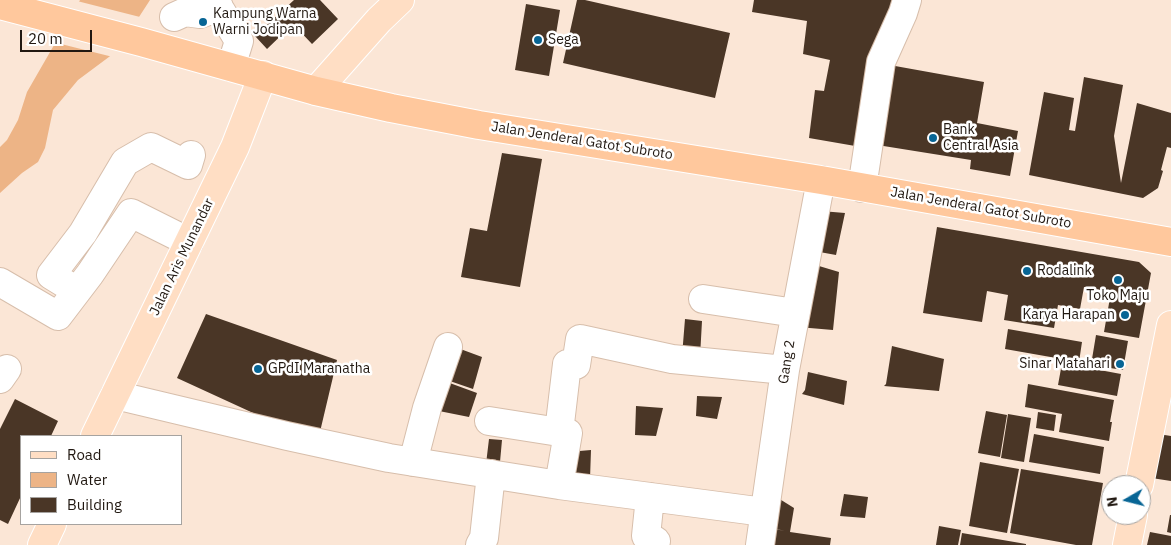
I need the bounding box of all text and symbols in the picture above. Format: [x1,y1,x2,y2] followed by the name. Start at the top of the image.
[213,6,316,38] place label: Kampung Warna Warni Jodipan
[197,16,209,28] marker: Kampung Warna Warni Jodipan
[22,20,95,52] scale bar
[28,29,63,48] text: 20 m
[548,32,579,48] place label: Sega
[532,34,544,46] marker: Sega
[490,118,674,164] street label: Jalan Jenderal Gatot Subroto
[943,122,1019,154] place label: Bank Central Asia
[927,132,939,144] marker: Bank Central Asia
[889,184,1073,232] street label: Jalan Jenderal Gatot Subroto
[146,196,218,318] street label: Jalan Aris Munandar
[1037,263,1092,279] place label: Rodalink
[1021,265,1033,277] marker: Rodalink
[1112,274,1124,286] marker: Toko Maju
[1086,288,1150,304] place label: Toko Maju
[1023,307,1115,323] place label: Karya Harapan
[1119,309,1131,321] marker: Karya Harapan
[775,339,799,385] street label: Gang 2
[1019,356,1110,372] place label: Sinar Matahari
[1114,358,1126,370] marker: Sinar Matahari
[268,361,370,377] place label: GPdI Maranatha
[252,363,264,375] marker: GPdI Maranatha
[20,435,182,525] legend
[67,445,102,464] text: Road
[67,470,107,489] text: Water
[1101,475,1151,525] north arrow
[67,495,122,514] text: Building
[1103,496,1122,508] text: N

